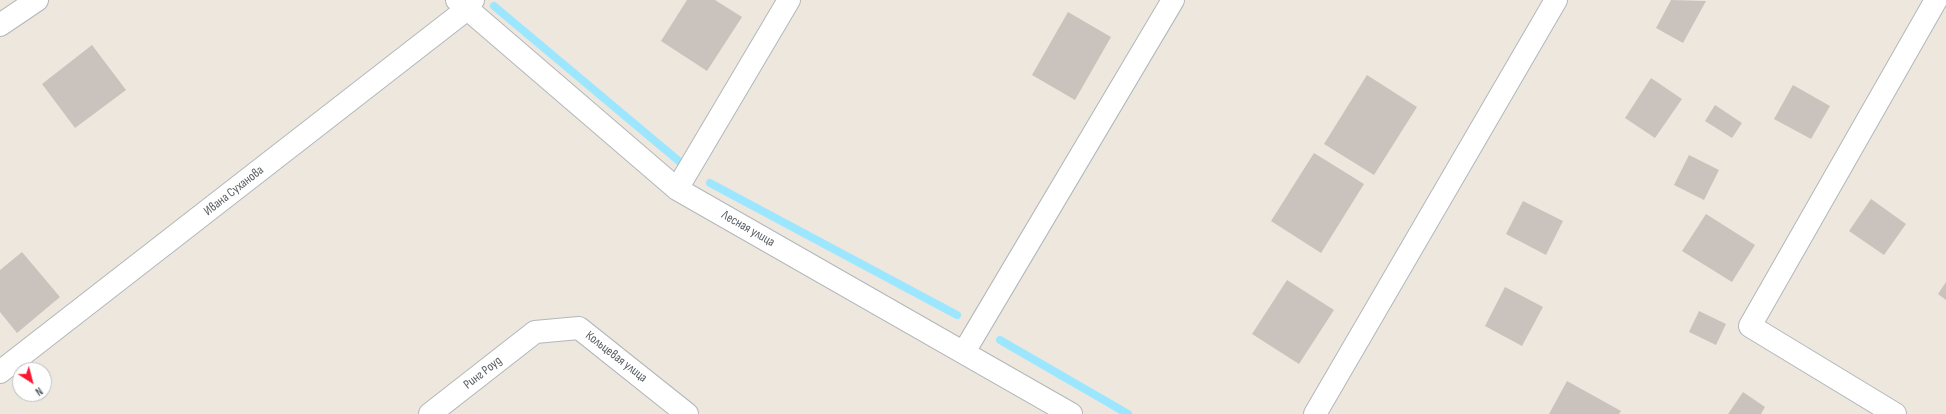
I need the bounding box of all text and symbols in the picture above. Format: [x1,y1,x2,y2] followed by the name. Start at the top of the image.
[201,163,267,219] street label: Ивана Суханова
[719,208,777,250] street label: Лесная улица
[582,328,650,386] street label: Кольцевая улица
[461,353,505,393] street label: Ринг Роуд
[12,362,52,402] north arrow
[33,384,45,398] text: N

